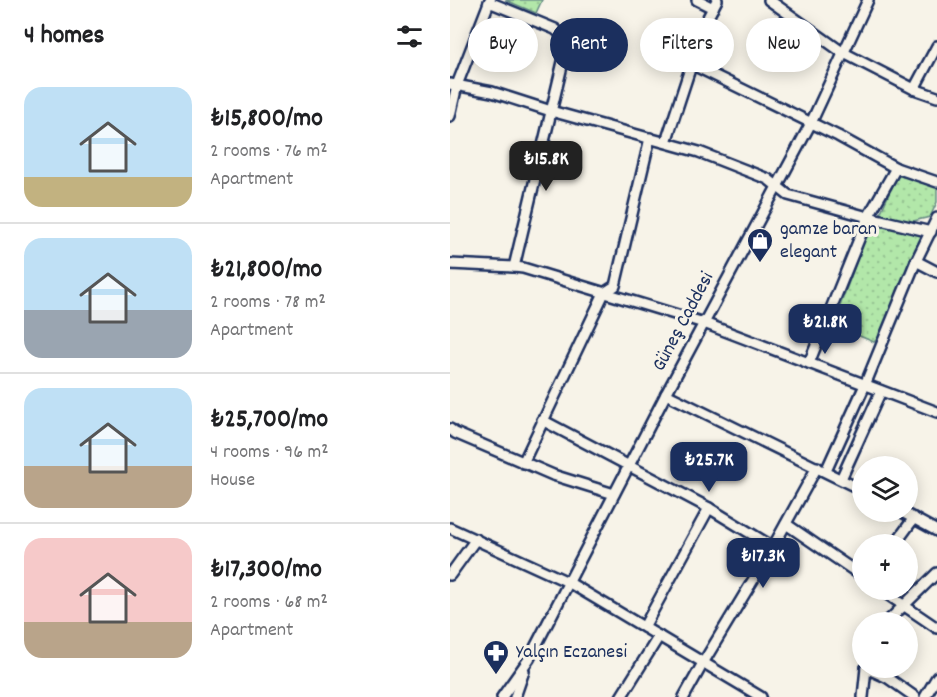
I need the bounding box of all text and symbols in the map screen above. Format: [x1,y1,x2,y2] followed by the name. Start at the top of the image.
[24,18,104,55] text: 4 homes
[468,18,538,72] chip: Buy
[550,18,628,72] chip: Rent
[640,18,734,72] chip: Filters
[746,18,821,72] chip: New
[393,20,426,53] icon: filters
[210,101,323,138] text: ₺15,800/mo
[72,111,144,183] icon: home
[210,138,328,166] text: 2 rooms · 76 m²
[497,141,595,192] pin: ₺15.8K
[523,146,569,174] text: ₺15.8K
[210,166,293,194] text: Apartment
[780,216,877,267] place label: gamze baran elegant
[745,226,775,264] shop icon: gamze baran elegant
[210,252,322,289] text: ₺21,800/mo
[72,262,144,334] icon: home
[646,267,722,377] street label: Güneş Caddesi
[210,289,326,317] text: 2 rooms · 78 m²
[776,304,874,355] pin: ₺21.8K
[803,309,847,337] text: ₺21.8K
[210,317,293,345] text: Apartment
[210,402,328,439] text: ₺25,700/mo
[72,412,144,484] icon: home
[210,439,329,467] text: 4 rooms · 96 m²
[660,442,758,493] pin: ₺25.7K
[684,447,734,475] text: ₺25.7K
[852,456,918,678] map controls
[852,456,918,522] button: layers
[210,467,255,495] text: House
[852,534,918,600] button: +
[714,538,812,589] pin: ₺17.3K
[741,543,785,571] text: ₺17.3K
[210,552,322,589] text: ₺17,300/mo
[72,562,144,634] icon: home
[210,589,328,617] text: 2 rooms · 68 m²
[852,612,918,678] button: −
[210,617,293,645] text: Apartment
[481,638,511,676] pharmacy icon: Yalçın Eczanesi
[516,639,628,667] place label: Yalçın Eczanesi

